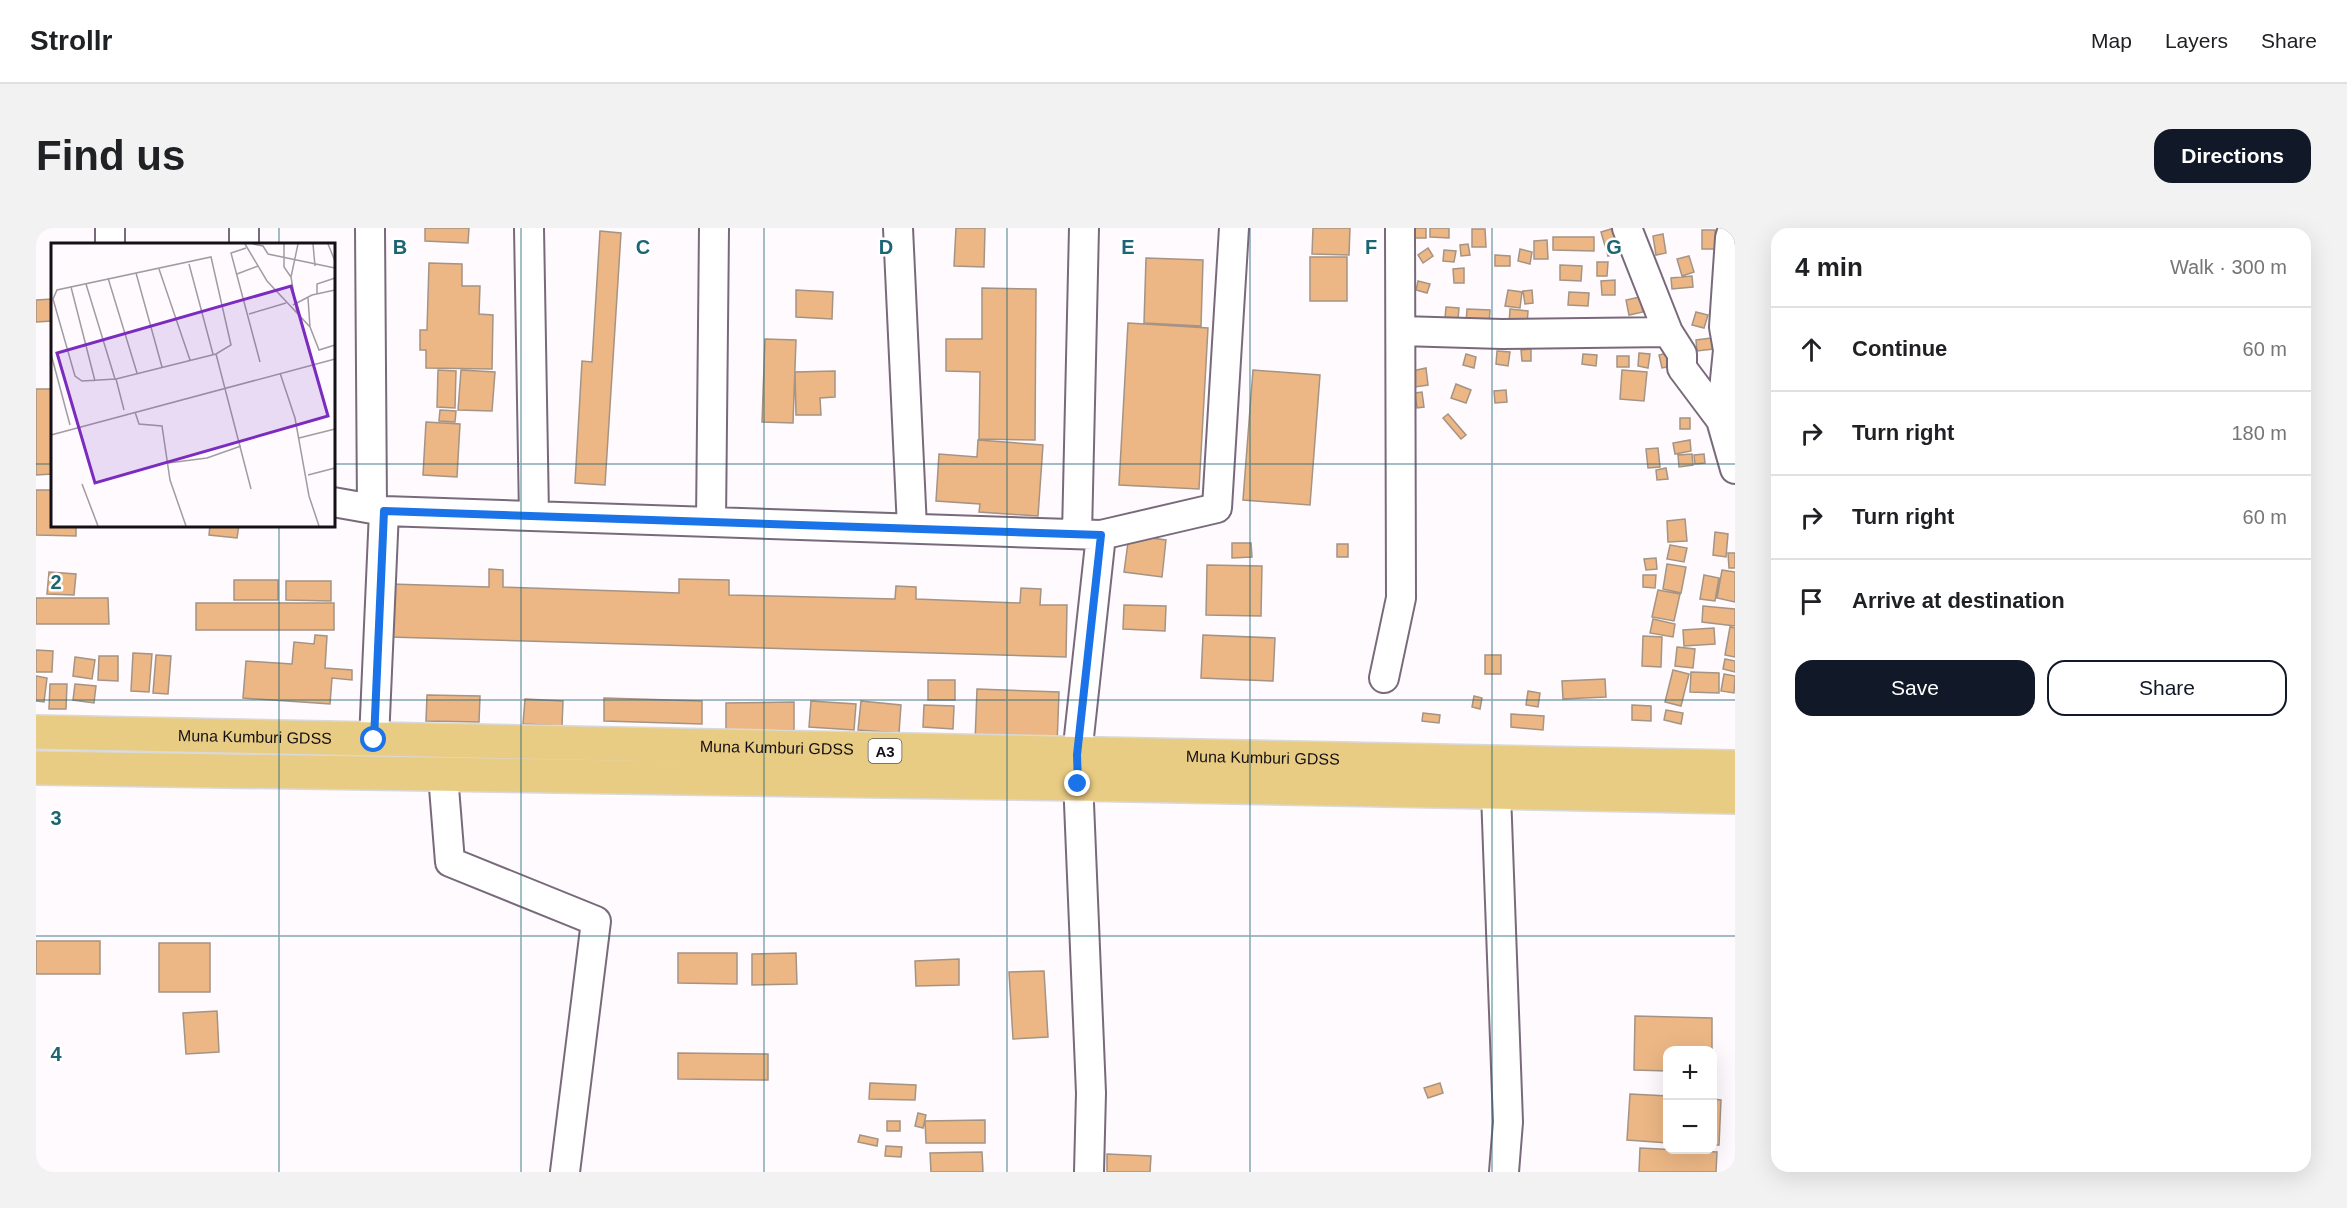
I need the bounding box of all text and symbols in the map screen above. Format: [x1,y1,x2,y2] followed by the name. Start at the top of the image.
[30,25,112,56] text: Strollr
[2091,29,2132,52] text: Map
[2165,29,2228,52] text: Layers
[2261,29,2317,52] text: Share
[2154,129,2311,183] button: Directions
[36,132,185,179] text: Find us
[393,236,407,258] text: B
[636,236,650,258] text: C
[879,236,893,258] text: D
[1121,236,1135,258] text: E
[1365,236,1377,258] text: F
[1606,236,1622,258] text: G
[51,243,334,526] inset map
[1795,252,1863,282] text: 4 min
[2170,256,2287,278] text: Walk · 300 m
[1795,333,1828,366] icon: ahead
[1852,336,1947,361] text: Continue
[2243,338,2287,360] text: 60 m
[1795,417,1828,450] icon: right
[1852,420,1954,445] text: Turn right
[2231,422,2287,444] text: 180 m
[1795,501,1828,534] icon: right
[1852,504,1954,529] text: Turn right
[2243,506,2287,528] text: 60 m
[50,571,62,593] text: 2
[1795,585,1828,618] icon: arrive
[1852,588,2065,613] text: Arrive at destination
[1795,660,2035,716] button: Save
[2047,660,2287,716] button: Share
[178,726,332,747] street label: Muna Kumburi GDSS
[360,726,386,752] route start
[700,737,854,757] street label: Muna Kumburi GDSS
[868,739,902,763] road number: A3
[1186,747,1340,767] street label: Muna Kumburi GDSS
[1064,770,1090,796] route end
[50,807,62,829] text: 3
[50,1043,62,1065] text: 4
[1663,1046,1717,1154] map controls
[1663,1046,1717,1100] button: +
[1663,1100,1717,1154] button: −

